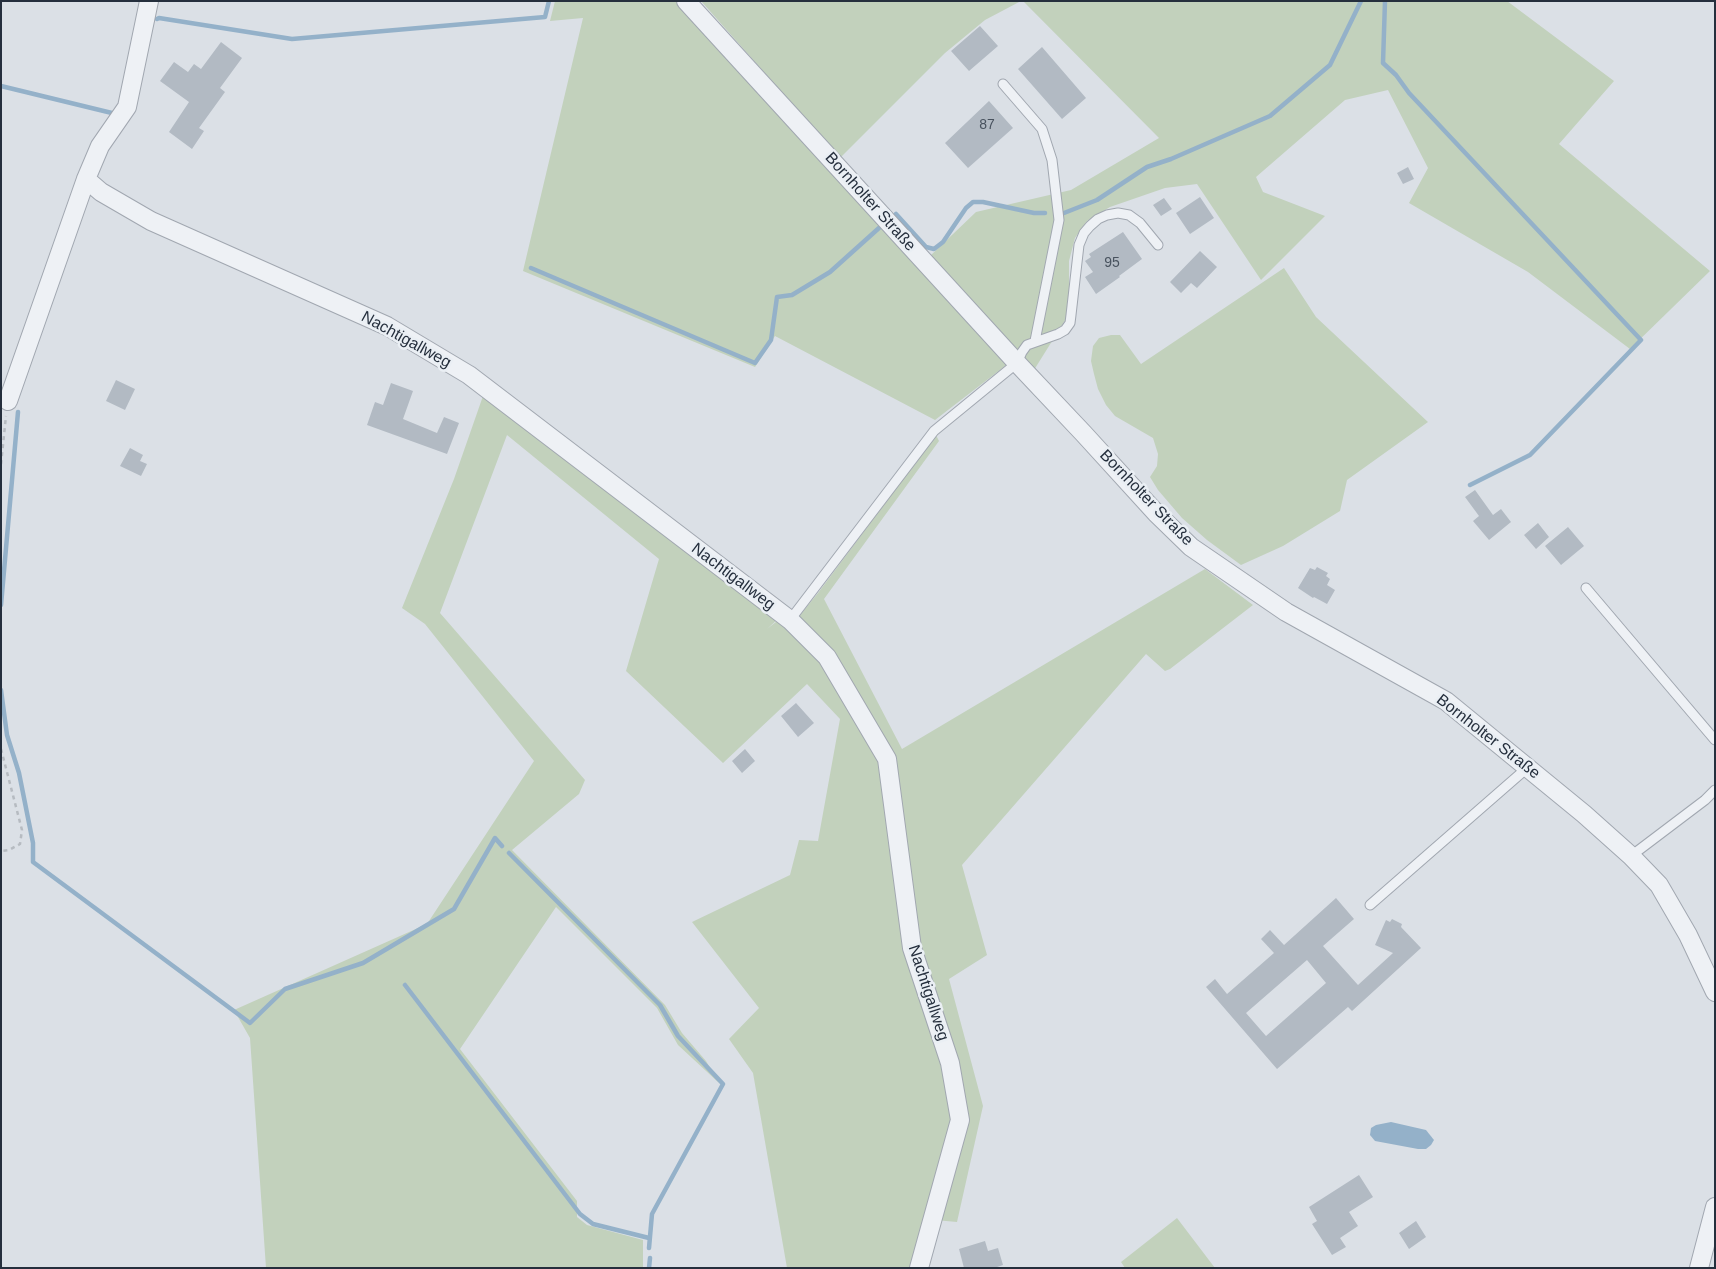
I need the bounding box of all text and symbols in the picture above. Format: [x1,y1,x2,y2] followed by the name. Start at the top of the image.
[979,117,995,133] house number: 87
[821,149,919,255] street label: Bornholter Straße
[1104,255,1120,271] house number: 95
[358,307,454,373] street label: Nachtigallweg
[1095,446,1197,550] street label: Bornholter Straße
[687,539,779,615] street label: Nachtigallweg
[1432,691,1544,783] street label: Bornholter Straße
[903,943,953,1043] street label: Nachtigallweg

